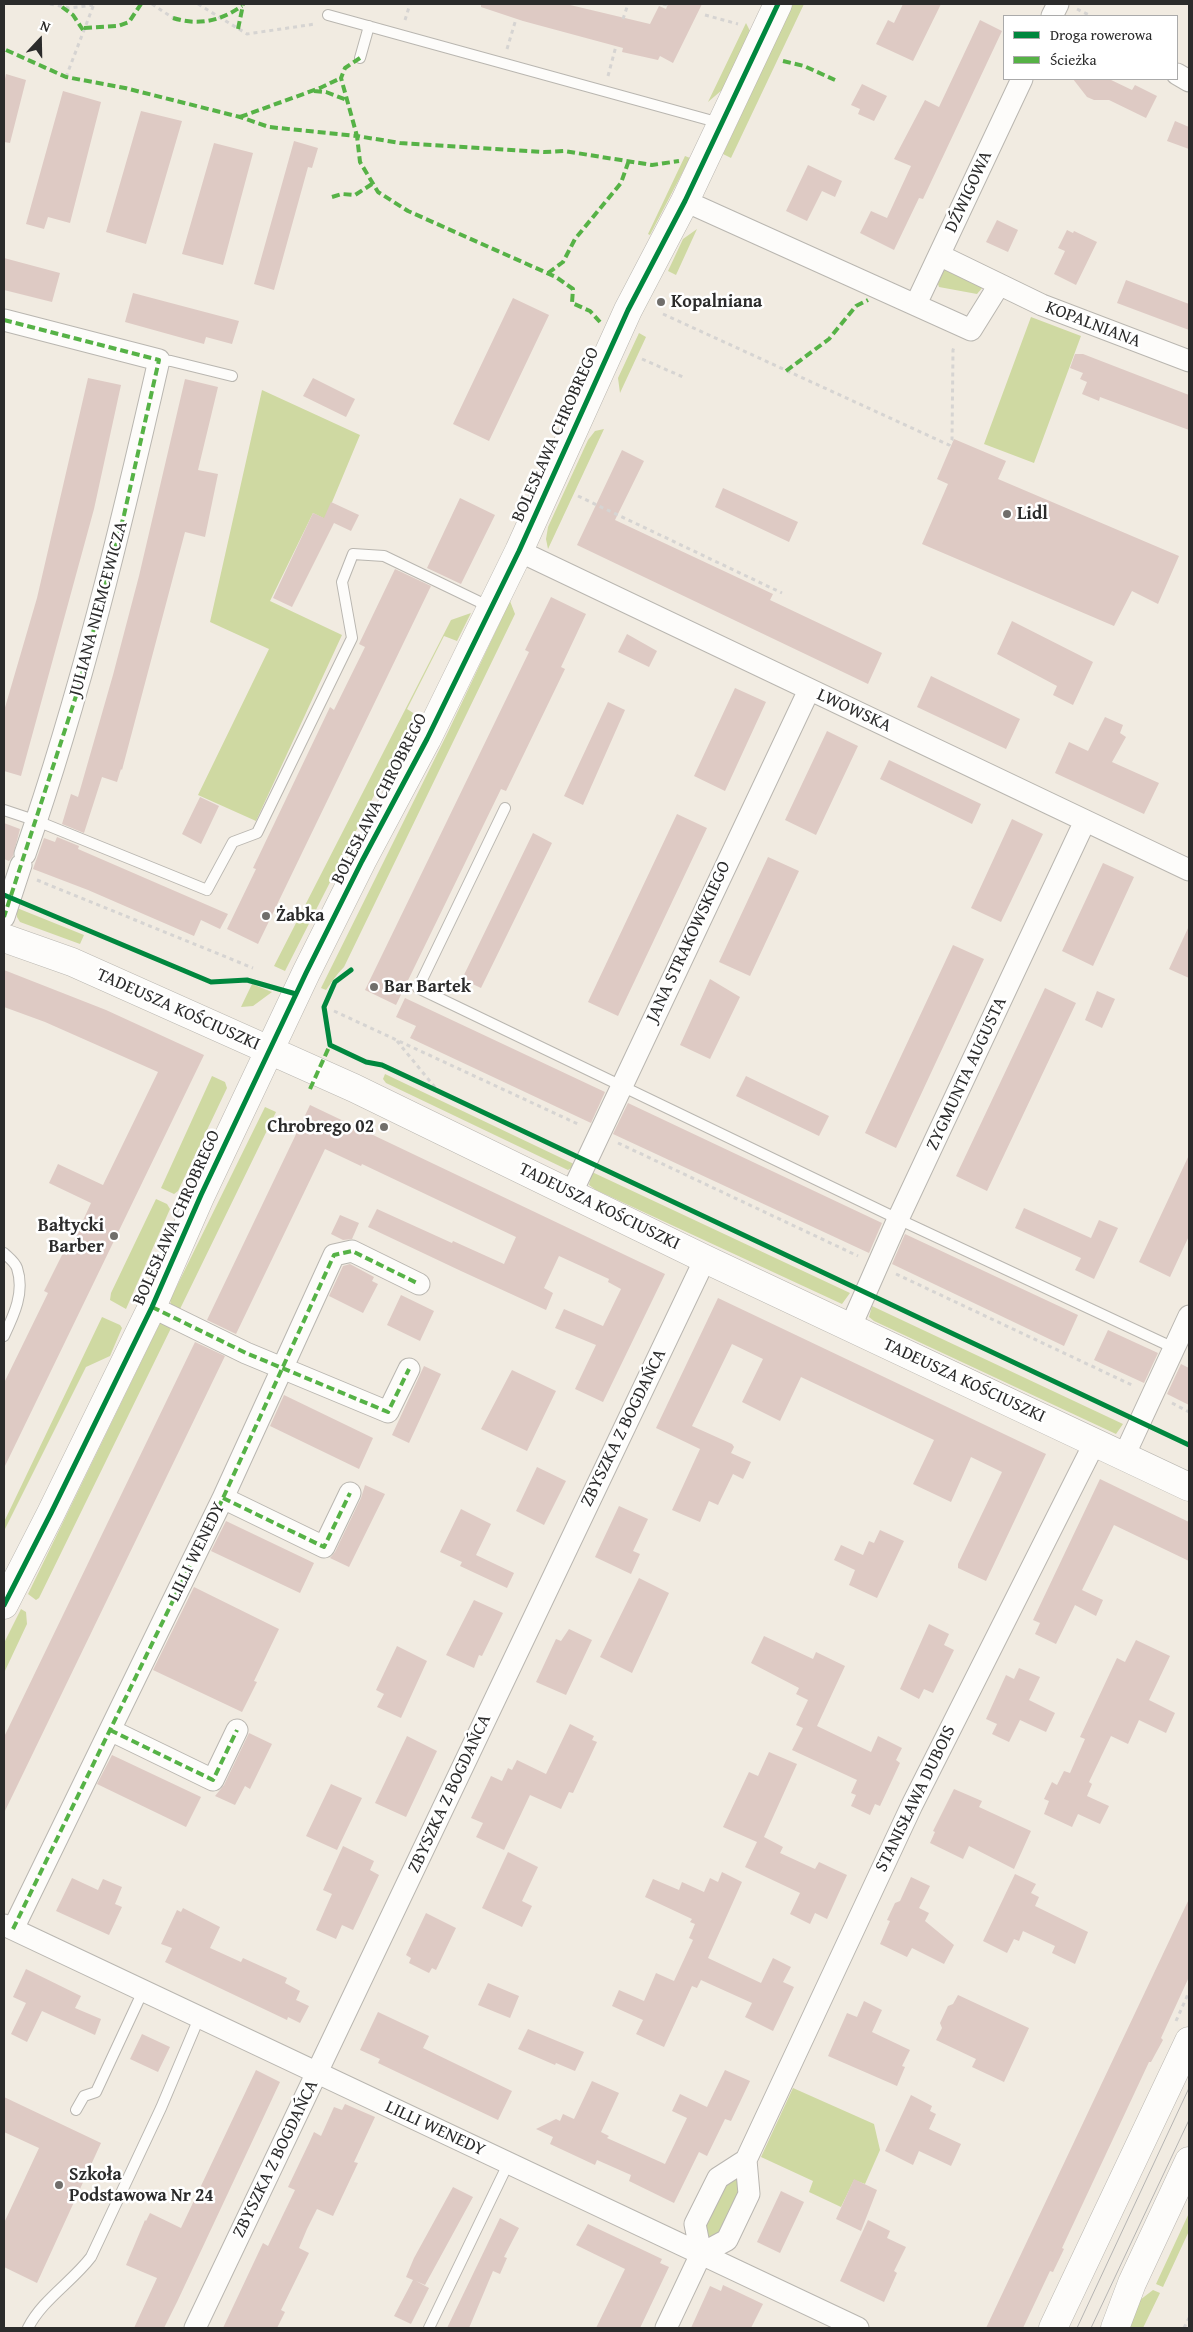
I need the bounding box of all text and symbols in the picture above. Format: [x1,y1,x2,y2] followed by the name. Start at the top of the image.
[15,15,65,65] north arrow
[37,15,53,37] text: N
[1003,15,1178,80] legend
[1050,24,1152,45] text: Droga rowerowa
[1050,49,1097,70] text: Ścieżka
[941,148,997,236] street label: DŹWIGOWA
[671,291,762,313] place label: Kopalniana
[655,296,667,308] marker: Kopalniana
[1042,297,1144,353] street label: KOPALNIANA
[508,344,604,526] street label: BOLESŁAWA CHROBREGO
[1017,503,1048,525] place label: Lidl
[1001,508,1013,520] marker: Lidl
[65,519,133,699] street label: JULIANA NIEMCEWICZA
[813,684,895,738] street label: LWOWSKA
[327,710,433,888] street label: BOLESŁAWA CHROBREGO
[642,858,736,1026] street label: JANA STRAKOWSKIEGO
[276,905,324,927] place label: Żabka
[260,910,272,922] marker: Żabka
[93,964,263,1056] street label: TADEUSZA KOŚCIUSZKI
[384,976,471,998] place label: Bar Bartek
[368,981,380,993] marker: Bar Bartek
[922,994,1012,1154] street label: ZYGMUNTA AUGUSTA
[267,1116,374,1138] place label: Chrobrego 02
[378,1121,390,1133] marker: Chrobrego 02
[129,1127,225,1309] street label: BOLESŁAWA CHROBREGO
[515,1159,683,1255] street label: TADEUSZA KOŚCIUSZKI
[38,1215,104,1258] place label: Bałtycki Barber
[108,1230,120,1242] marker: Bałtycki Barber
[879,1334,1049,1428] street label: TADEUSZA KOŚCIUSZKI
[576,1346,672,1510] street label: ZBYSZKA Z BOGDAŃCA
[164,1499,230,1605] street label: LILLI WENEDY
[404,1711,496,1877] street label: ZBYSZKA Z BOGDAŃCA
[871,1722,961,1876] street label: STANISŁAWA DUBOIS
[228,2077,324,2241] street label: ZBYSZKA Z BOGDAŃCA
[382,2096,488,2162] street label: LILLI WENEDY
[69,2164,214,2206] place label: Szkoła Podstawowa Nr 24
[53,2179,65,2191] marker: Szkoła Podstawowa Nr 24

